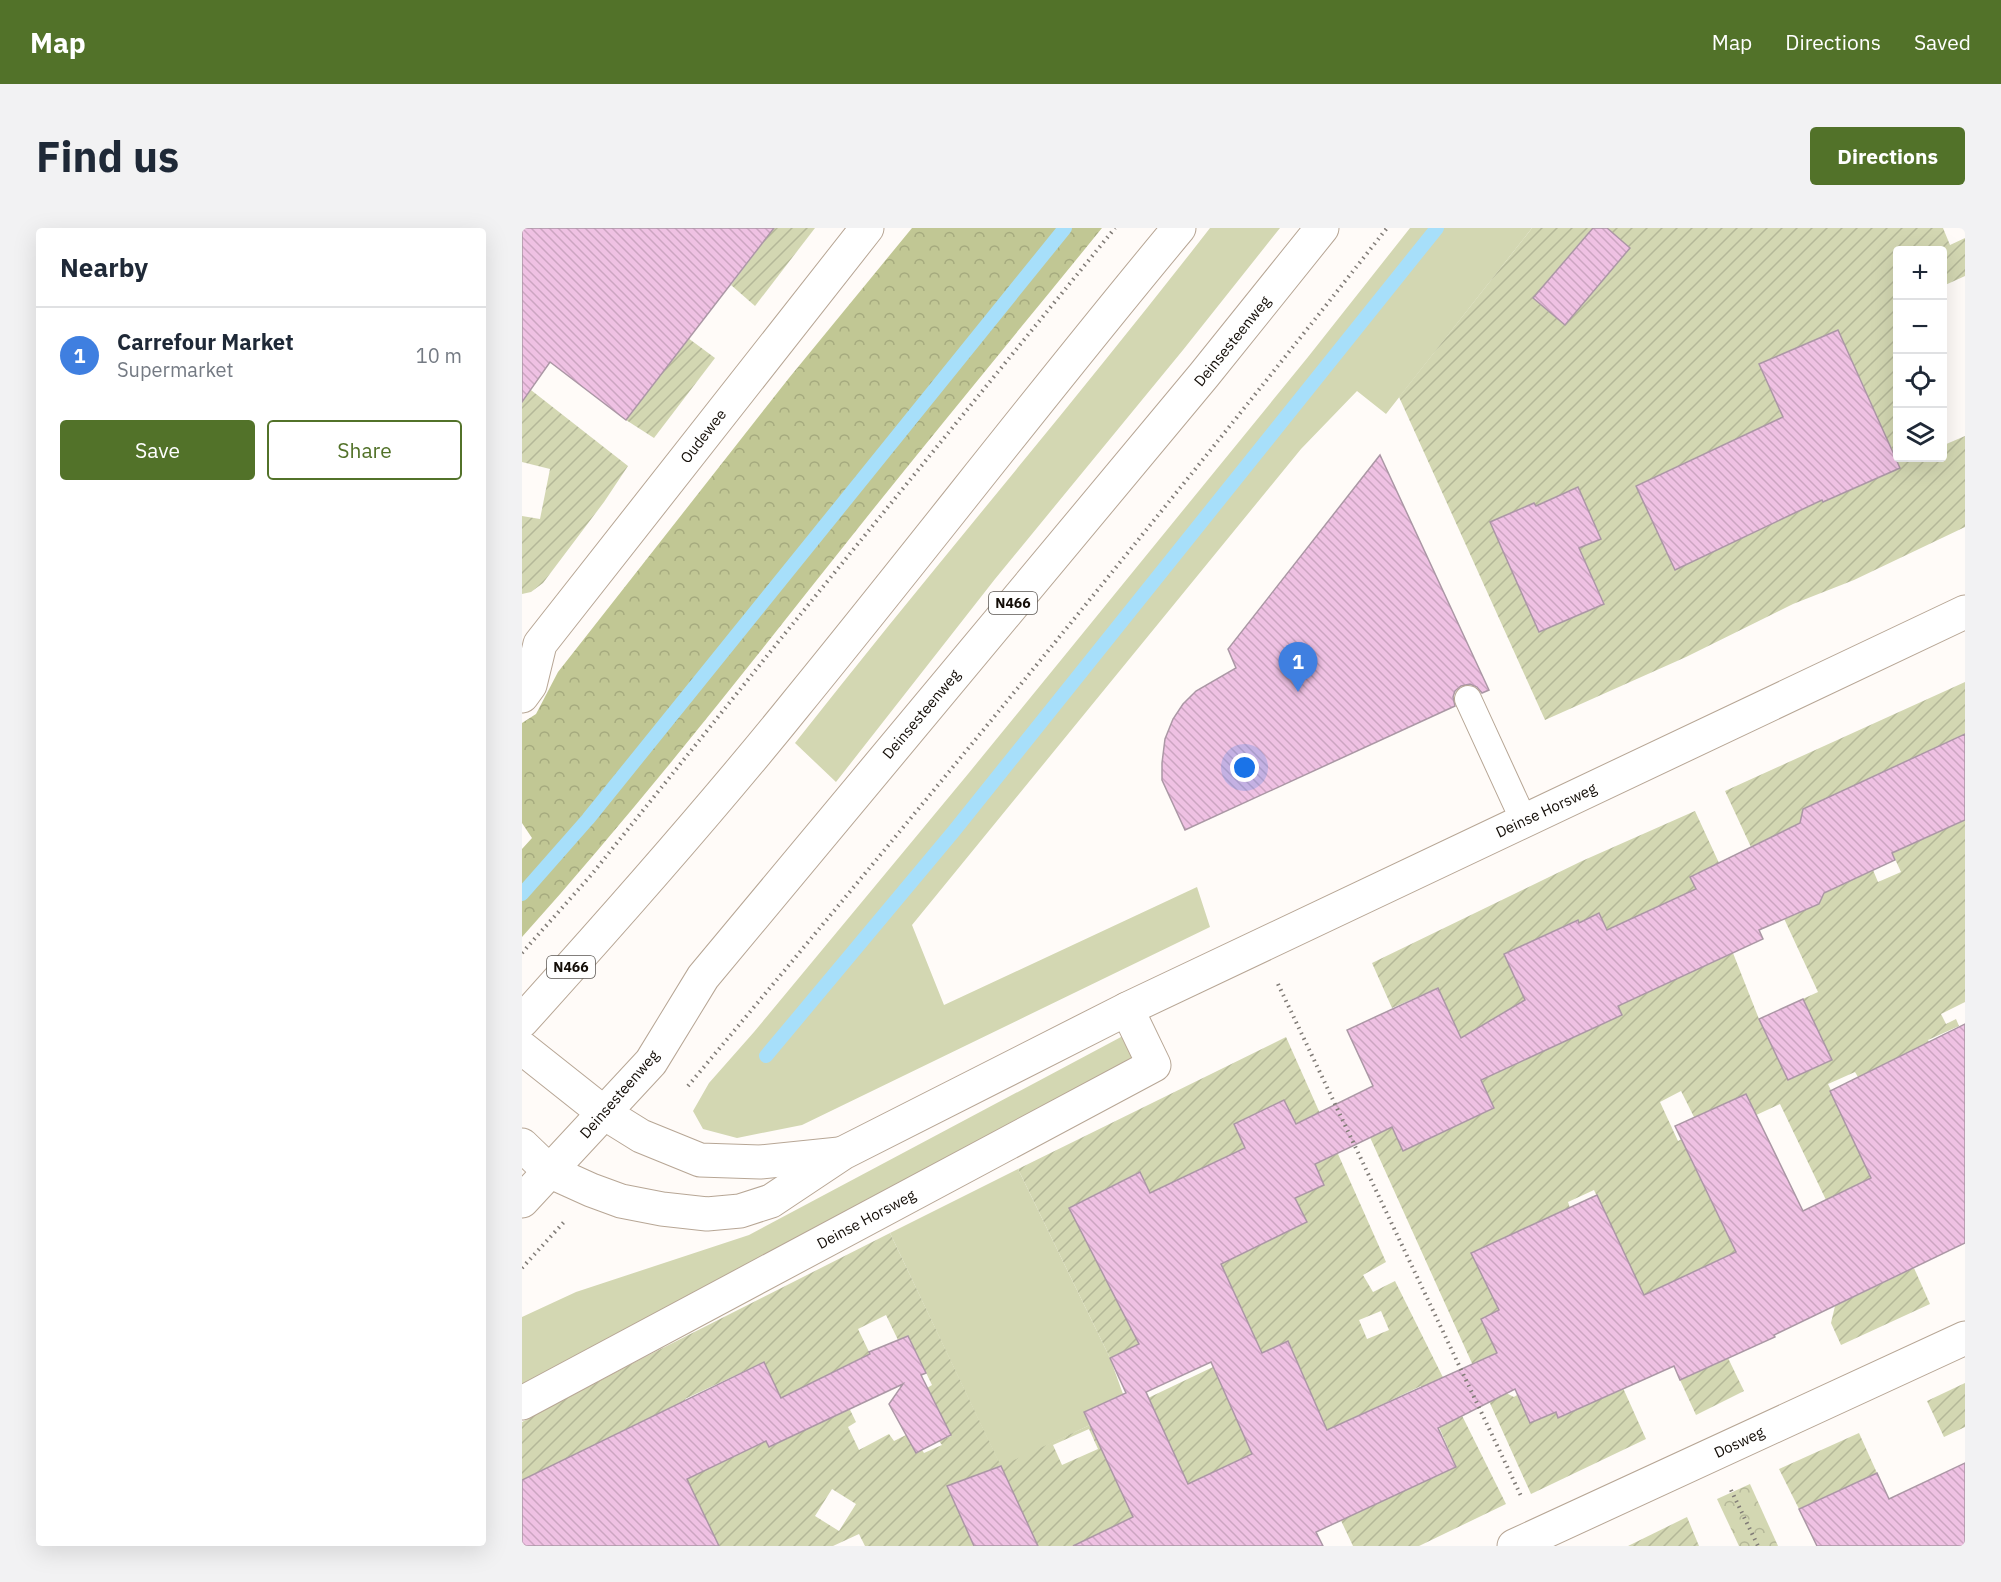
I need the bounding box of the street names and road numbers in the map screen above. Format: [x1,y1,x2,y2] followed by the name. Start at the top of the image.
[1190,292,1274,390] street label: Deinsesteenweg
[676,405,730,467] street label: Oudewee
[989,592,1037,614] road number: N466
[878,665,964,763] street label: Deinsesteenweg
[1493,778,1599,842] street label: Deinse Horsweg
[547,956,595,978] road number: N466
[575,1046,663,1142] street label: Deinsesteenweg
[813,1185,919,1253] street label: Deinse Horsweg
[1711,1422,1767,1462] street label: Dosweg

